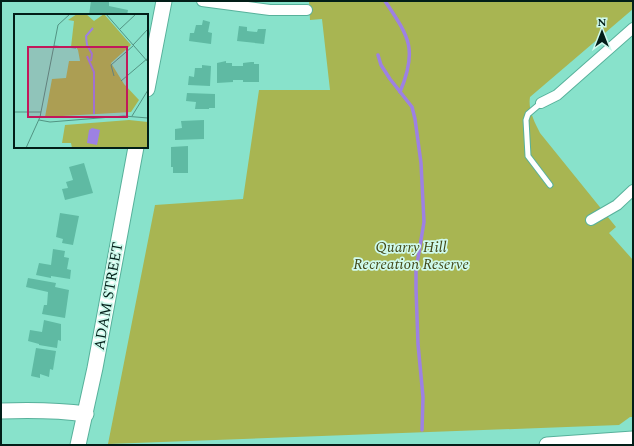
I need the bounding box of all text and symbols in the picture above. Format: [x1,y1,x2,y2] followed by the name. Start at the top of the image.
[582,12,622,52] north arrow
[14,14,148,148] inset map
[598,14,607,31] text: N
[353,236,469,276] park label: Quarry Hill Recreation Reserve
[88,240,129,352] street label: ADAM STREET

